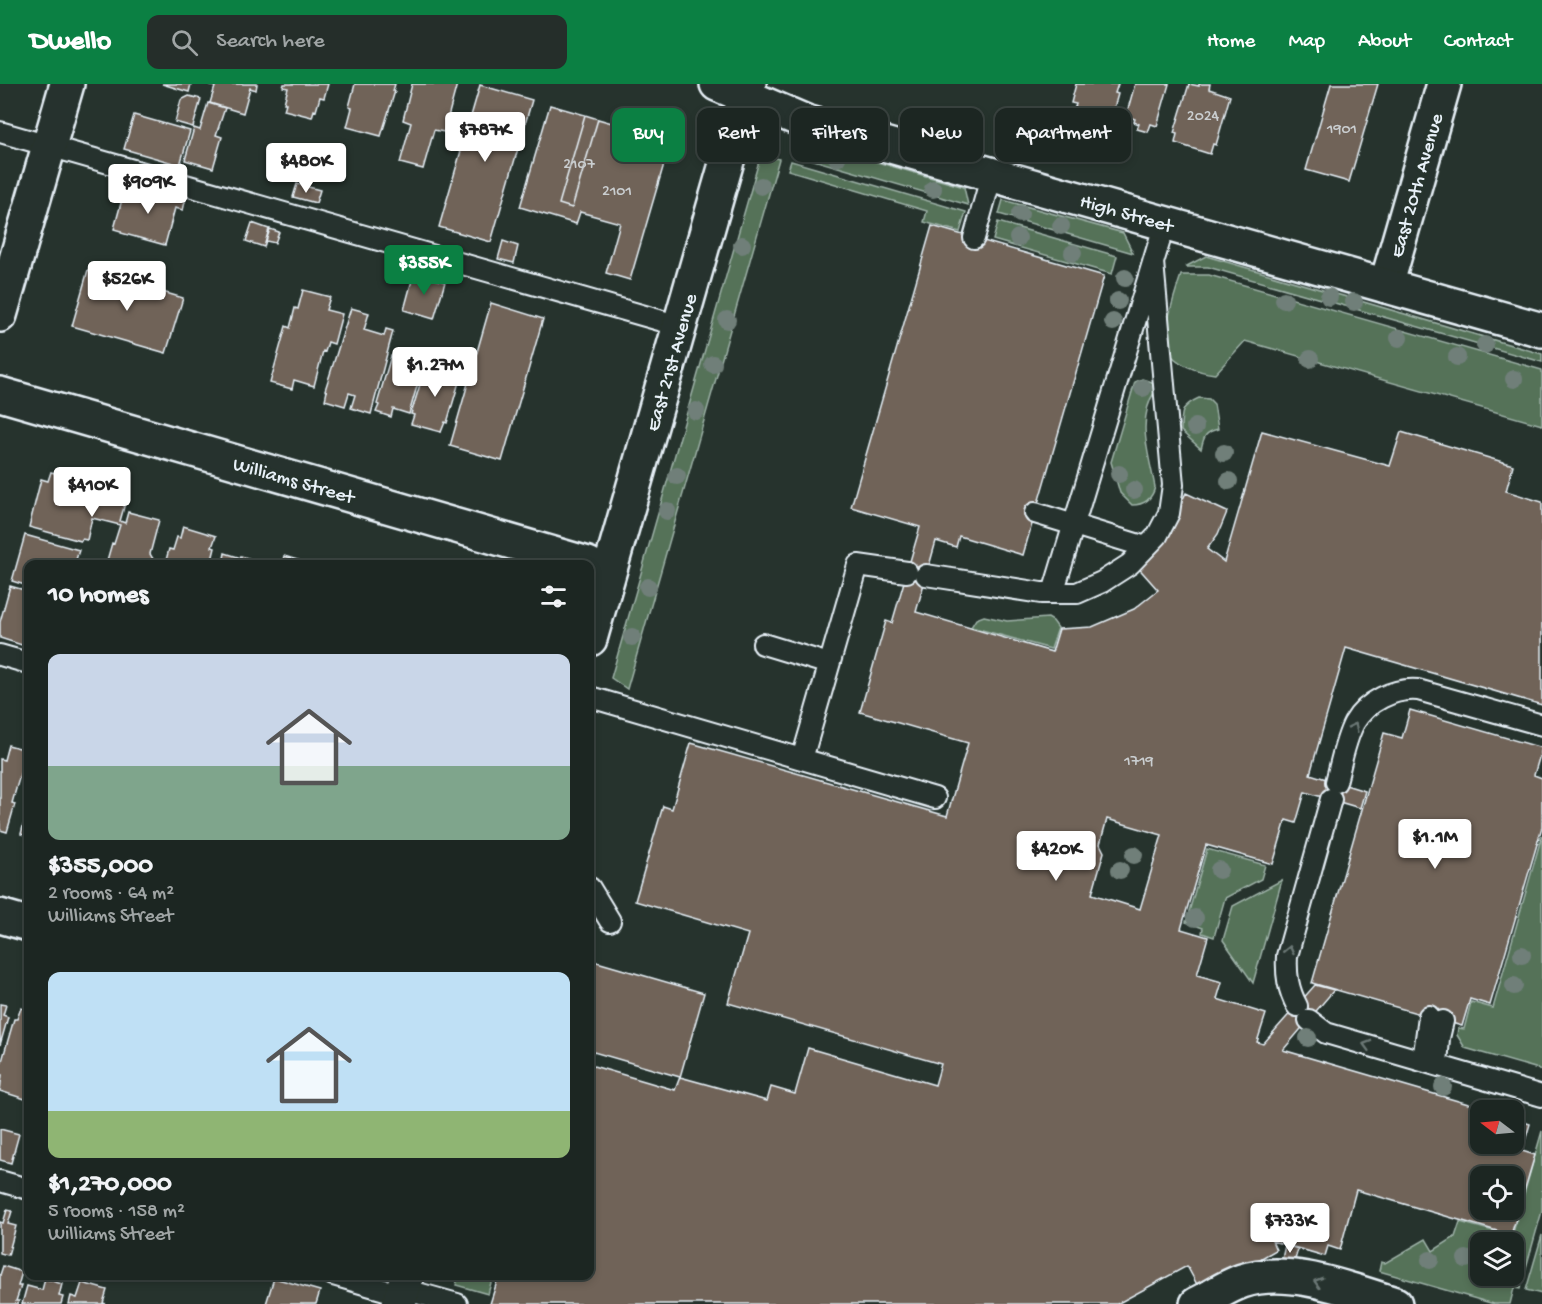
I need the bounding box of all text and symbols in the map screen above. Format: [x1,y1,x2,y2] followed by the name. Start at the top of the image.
[147,15,567,69] search box
[30,26,111,59] text: Dwello
[168,26,201,59] icon: search
[216,29,325,55] text: Search here
[1207,30,1255,55] text: Home
[1288,30,1325,55] text: Map
[1358,30,1411,55] text: About
[1444,30,1512,55] text: Contact
[612,108,685,162] chip: Buy
[697,108,779,162] chip: Rent
[791,108,888,162] chip: Filters
[900,108,983,162] chip: New
[995,108,1131,162] chip: Apartment
[1187,108,1220,127] house number: 2024
[1387,111,1450,261] street label: East 20th Avenue
[443,112,527,163] pin: $787K
[459,120,511,143] text: $787K
[1326,121,1357,140] house number: 1901
[264,143,348,194] pin: $480K
[280,151,332,174] text: $480K
[563,156,596,175] house number: 2107
[106,164,190,215] pin: $909K
[122,172,174,195] text: $909K
[602,183,632,202] house number: 2101
[1077,191,1177,240] street label: High Street
[382,245,466,296] pin: $355K
[398,253,450,276] text: $355K
[85,261,169,312] pin: $526K
[102,269,152,292] text: $526K
[643,291,704,434] street label: East 21st Avenue
[386,347,484,398] pin: $1.27M
[406,355,464,378] text: $1.27M
[230,454,358,511] street label: Williams Street
[50,467,134,518] pin: $410K
[68,475,116,498] text: $410K
[537,580,570,613] icon: filters
[48,581,148,612] text: 10 homes
[255,693,363,801] icon: home
[1347,722,1359,733] one-way arrow
[1123,753,1154,772] house number: 1719
[1393,819,1477,870] pin: $1.1M
[1412,827,1458,850] text: $1.1M
[1014,831,1098,882] pin: $420K
[1031,839,1081,862] text: $420K
[48,852,153,883] text: $355,000
[48,883,174,906] text: 2 rooms · 64 m²
[48,906,173,929] text: Williams Street
[1282,945,1295,955] one-way arrow
[255,1011,363,1119] icon: home
[1362,1040,1373,1052] one-way arrow
[1470,1100,1524,1154] north arrow
[1470,1100,1524,1286] map controls
[1470,1166,1524,1220] button: locate
[48,1170,172,1201] text: $1,270,000
[48,1201,185,1224] text: 5 rooms · 158 m²
[1248,1203,1332,1254] pin: $733K
[1264,1211,1316,1234] text: $733K
[48,1224,173,1247] text: Williams Street
[1470,1232,1524,1286] button: layers
[1313,1277,1324,1289] one-way arrow

